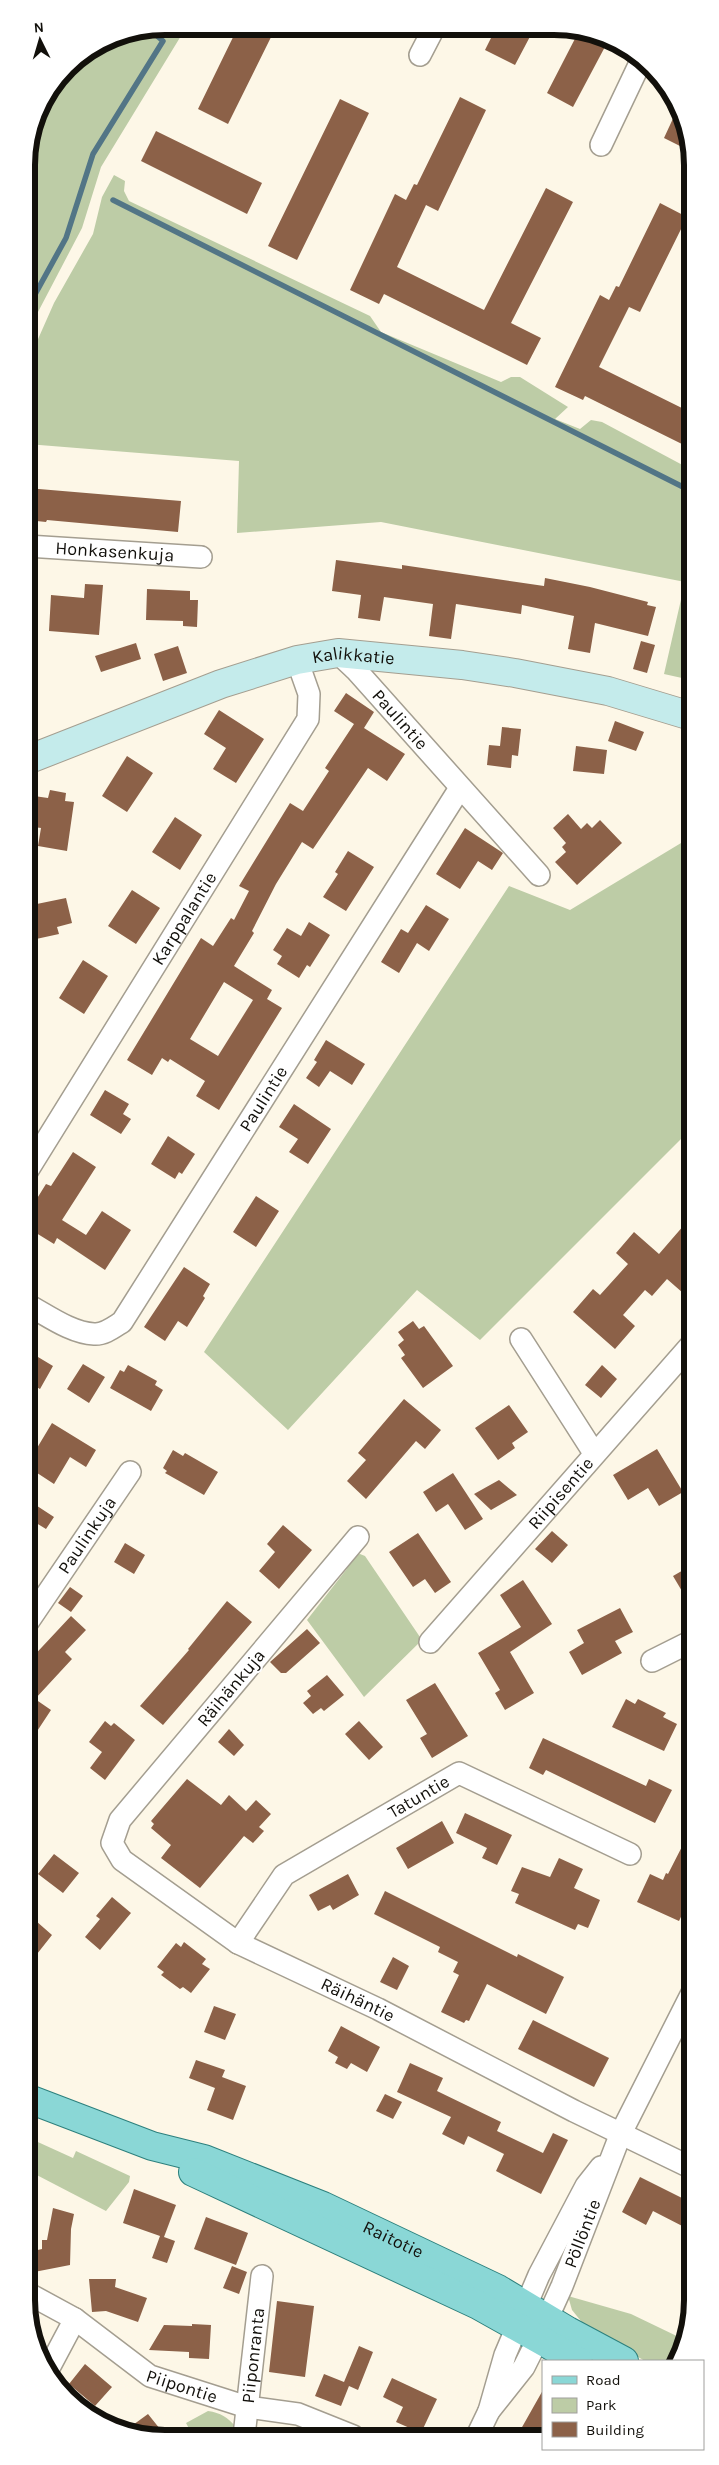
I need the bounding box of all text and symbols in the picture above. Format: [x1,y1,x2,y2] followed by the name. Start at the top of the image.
[15,15,65,65] north arrow
[33,19,45,36] text: N
[55,537,175,566] street label: Honkasenkuja
[310,642,396,669] street label: Kalikkatie
[367,685,433,754] street label: Paulintie
[147,868,221,969] street label: Karppalantie
[234,1062,292,1136] street label: Paulintie
[523,1453,598,1534] street label: Riipisentie
[53,1492,121,1578] street label: Paulinkuja
[192,1645,270,1731] street label: Räihänkuja
[384,1770,453,1823] street label: Tatuntie
[317,1973,399,2027] street label: Räihäntie
[559,2196,605,2271] street label: Pöllöntie
[359,2216,427,2263] street label: Raitotie
[237,2307,269,2404] street label: Piiponranta
[542,2360,704,2450] legend
[144,2365,220,2408] street label: Piipontie
[586,2371,621,2389] text: Road
[586,2396,616,2414] text: Park
[586,2421,644,2439] text: Building

